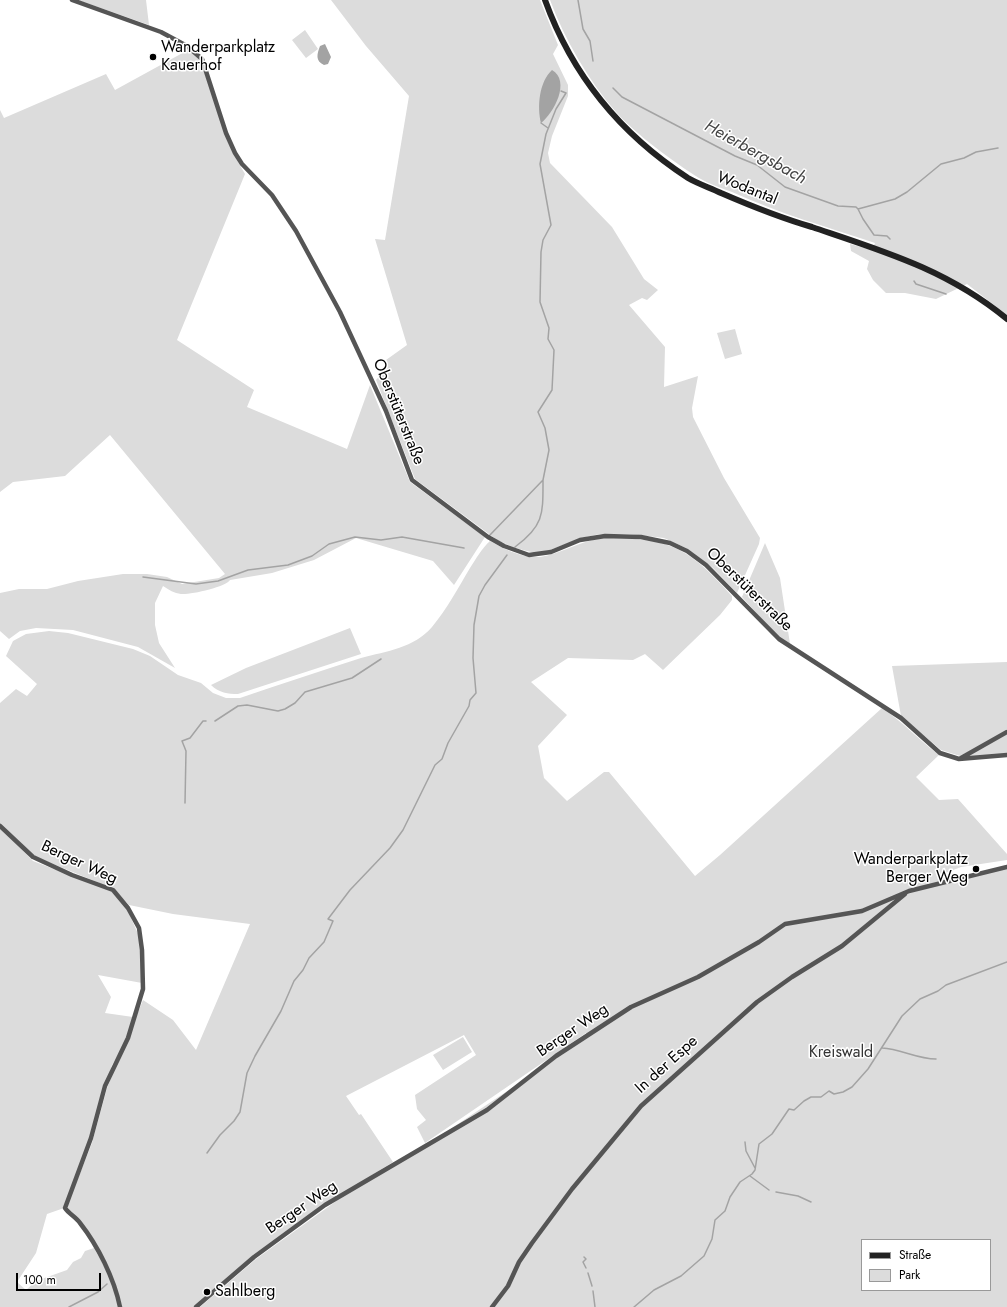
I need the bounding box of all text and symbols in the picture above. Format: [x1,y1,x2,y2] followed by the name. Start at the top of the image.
[161,38,275,76] place label: Wanderparkplatz Kauerhof
[148,52,158,62] marker: Wanderparkplatz Kauerhof
[700,117,810,189] water label: Heierbergsbach
[714,168,780,210] street label: Wodantal
[368,356,428,468] street label: Oberstüterstraße
[702,544,796,636] street label: Oberstüterstraße
[38,837,120,889] street label: Berger Weg
[854,850,968,888] place label: Wanderparkplatz Berger Weg
[971,864,981,874] marker: Wanderparkplatz Berger Weg
[534,1000,612,1062] street label: Berger Weg
[632,1032,702,1098] street label: In der Espe
[809,1043,873,1063] park label: Kreiswald
[263,1177,341,1239] street label: Berger Weg
[861,1239,991,1291] legend
[899,1246,931,1264] text: Straße
[18,1265,103,1291] scale bar
[899,1266,920,1284] text: Park
[23,1271,56,1289] text: 100 m
[215,1282,275,1302] place label: Sahlberg
[202,1287,212,1297] marker: Sahlberg

